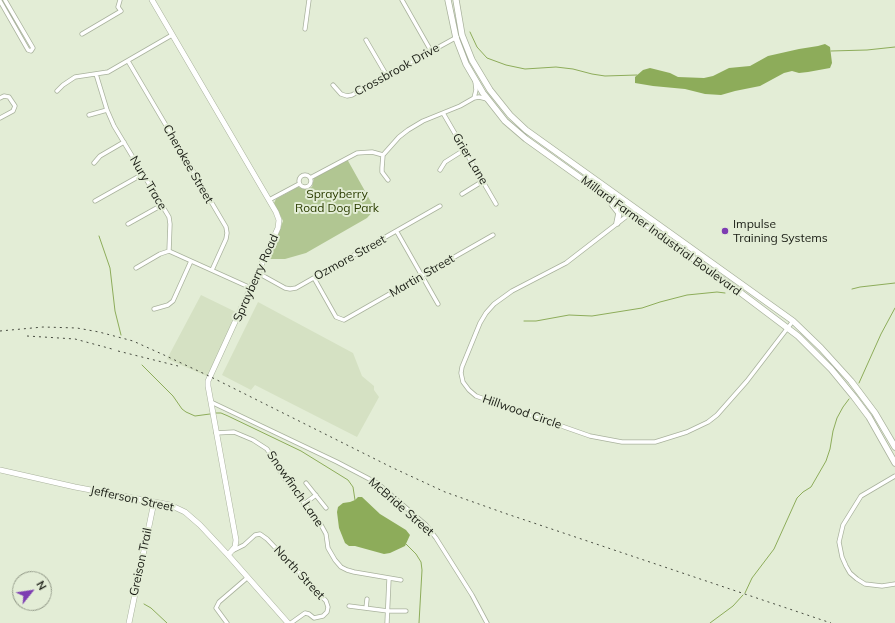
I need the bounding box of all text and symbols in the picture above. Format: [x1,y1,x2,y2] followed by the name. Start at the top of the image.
[352,41,442,99] street label: Crossbrook Drive
[160,122,216,206] street label: Cherokee Street
[449,131,491,187] street label: Grier Lane
[126,153,170,213] street label: Nury Trace
[578,173,744,299] street label: Millard Farmer Industrial Boulevard
[295,187,379,215] park label: Sprayberry Road Dog Park
[733,217,828,245] place label: Impulse Training Systems
[720,226,730,236] marker: Impulse Training Systems
[230,232,282,324] street label: Sprayberry Road
[312,232,388,284] street label: Ozmore Street
[387,252,457,300] street label: Martin Street
[481,392,563,432] street label: Hillwood Circle
[264,448,326,530] street label: Snowfinch Lane
[365,475,437,539] street label: McBride Street
[89,483,175,515] street label: Jefferson Street
[127,527,155,597] street label: Greison Trail
[271,543,327,603] street label: North Street
[12,571,52,611] north arrow
[33,578,50,593] text: N

